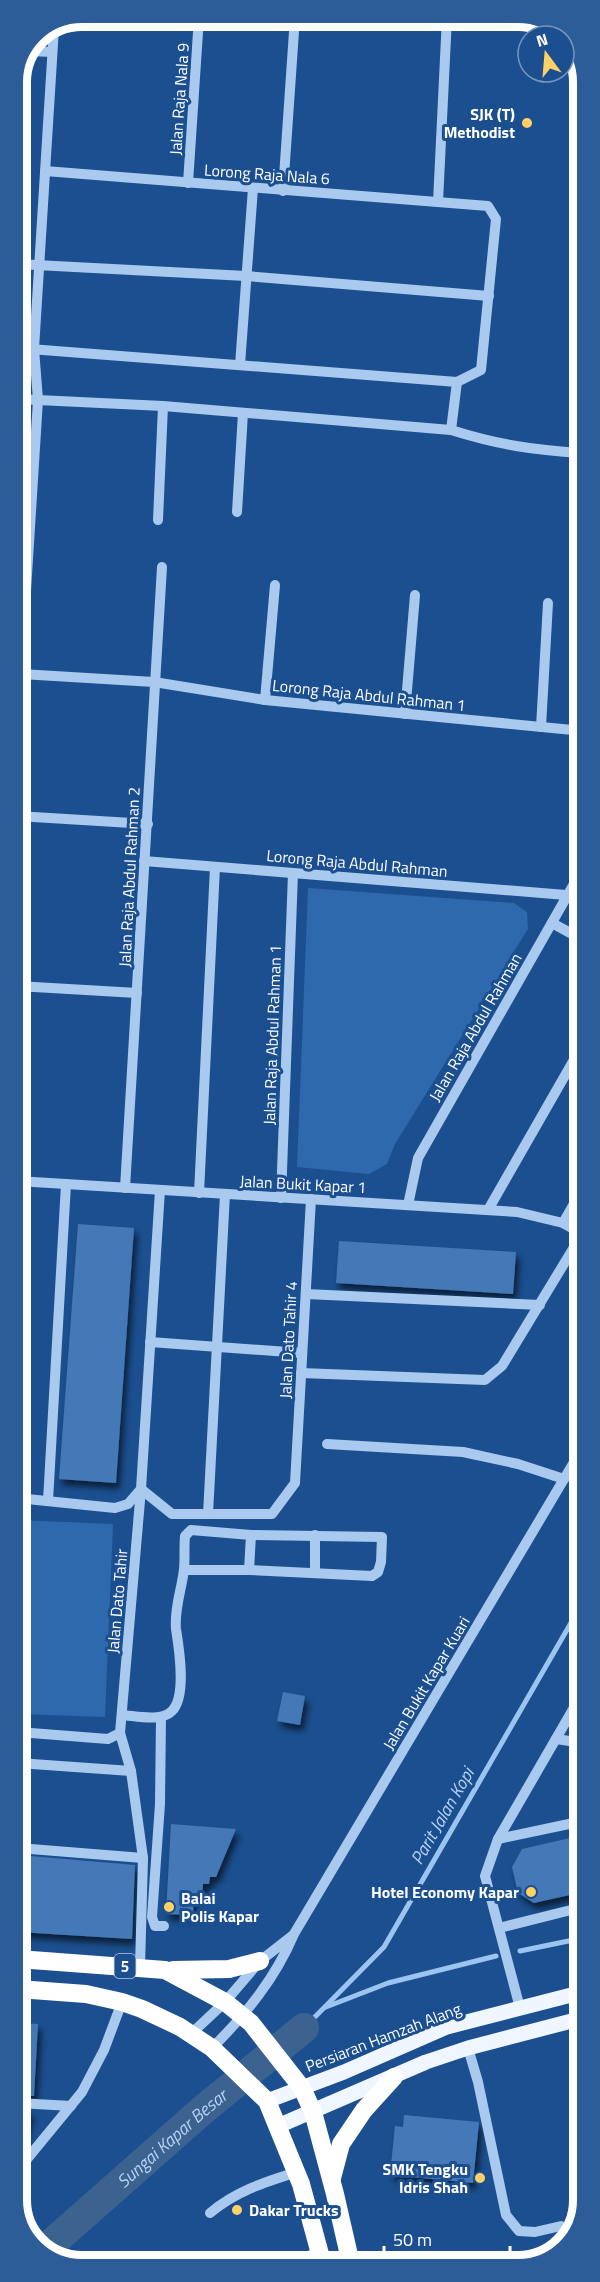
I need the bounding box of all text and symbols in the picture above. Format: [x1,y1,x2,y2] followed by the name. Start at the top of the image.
[516,24,576,84] north arrow
[533,27,551,53] text: N
[163,42,195,156] street label: Jalan Raja Nala 9
[444,102,515,144] place label: SJK (T) Methodist
[520,116,534,130] marker: SJK (T) Methodist
[203,158,331,190] street label: Lorong Raja Nala 6
[271,673,467,717] street label: Lorong Raja Abdul Rahman 1
[112,786,146,968] street label: Jalan Raja Abdul Rahman 2
[265,843,449,883] street label: Lorong Raja Abdul Rahman
[257,944,287,1126] street label: Jalan Raja Abdul Rahman 1
[423,948,527,1106] street label: Jalan Raja Abdul Rahman
[239,1169,367,1199] street label: Jalan Bukit Kapar 1
[273,1281,303,1399] street label: Jalan Dato Tahir 4
[100,1547,134,1654] street label: Jalan Dato Tahir
[377,1612,475,1754] street label: Jalan Bukit Kapar Kuari
[403,1761,482,1870] water label: Parit Jalan Kopi
[371,1880,519,1904] place label: Hotel Economy Kapar
[524,1885,538,1899] marker: Hotel Economy Kapar
[181,1886,259,1928] place label: Balai Polis Kapar
[162,1900,176,1914] marker: Balai Polis Kapar
[114,1954,136,1978] road number: 5
[302,1996,464,2078] street label: Persiaran Hamzah Alang
[110,2081,234,2194] water label: Sungai Kapar Besar
[383,2157,468,2199] place label: SMK Tengku Idris Shah
[473,2171,487,2185] marker: SMK Tengku Idris Shah
[249,2198,339,2222] place label: Dakar Trucks
[230,2203,244,2217] marker: Dakar Trucks
[384,2219,510,2257] scale bar
[393,2226,432,2253] text: 50 m

